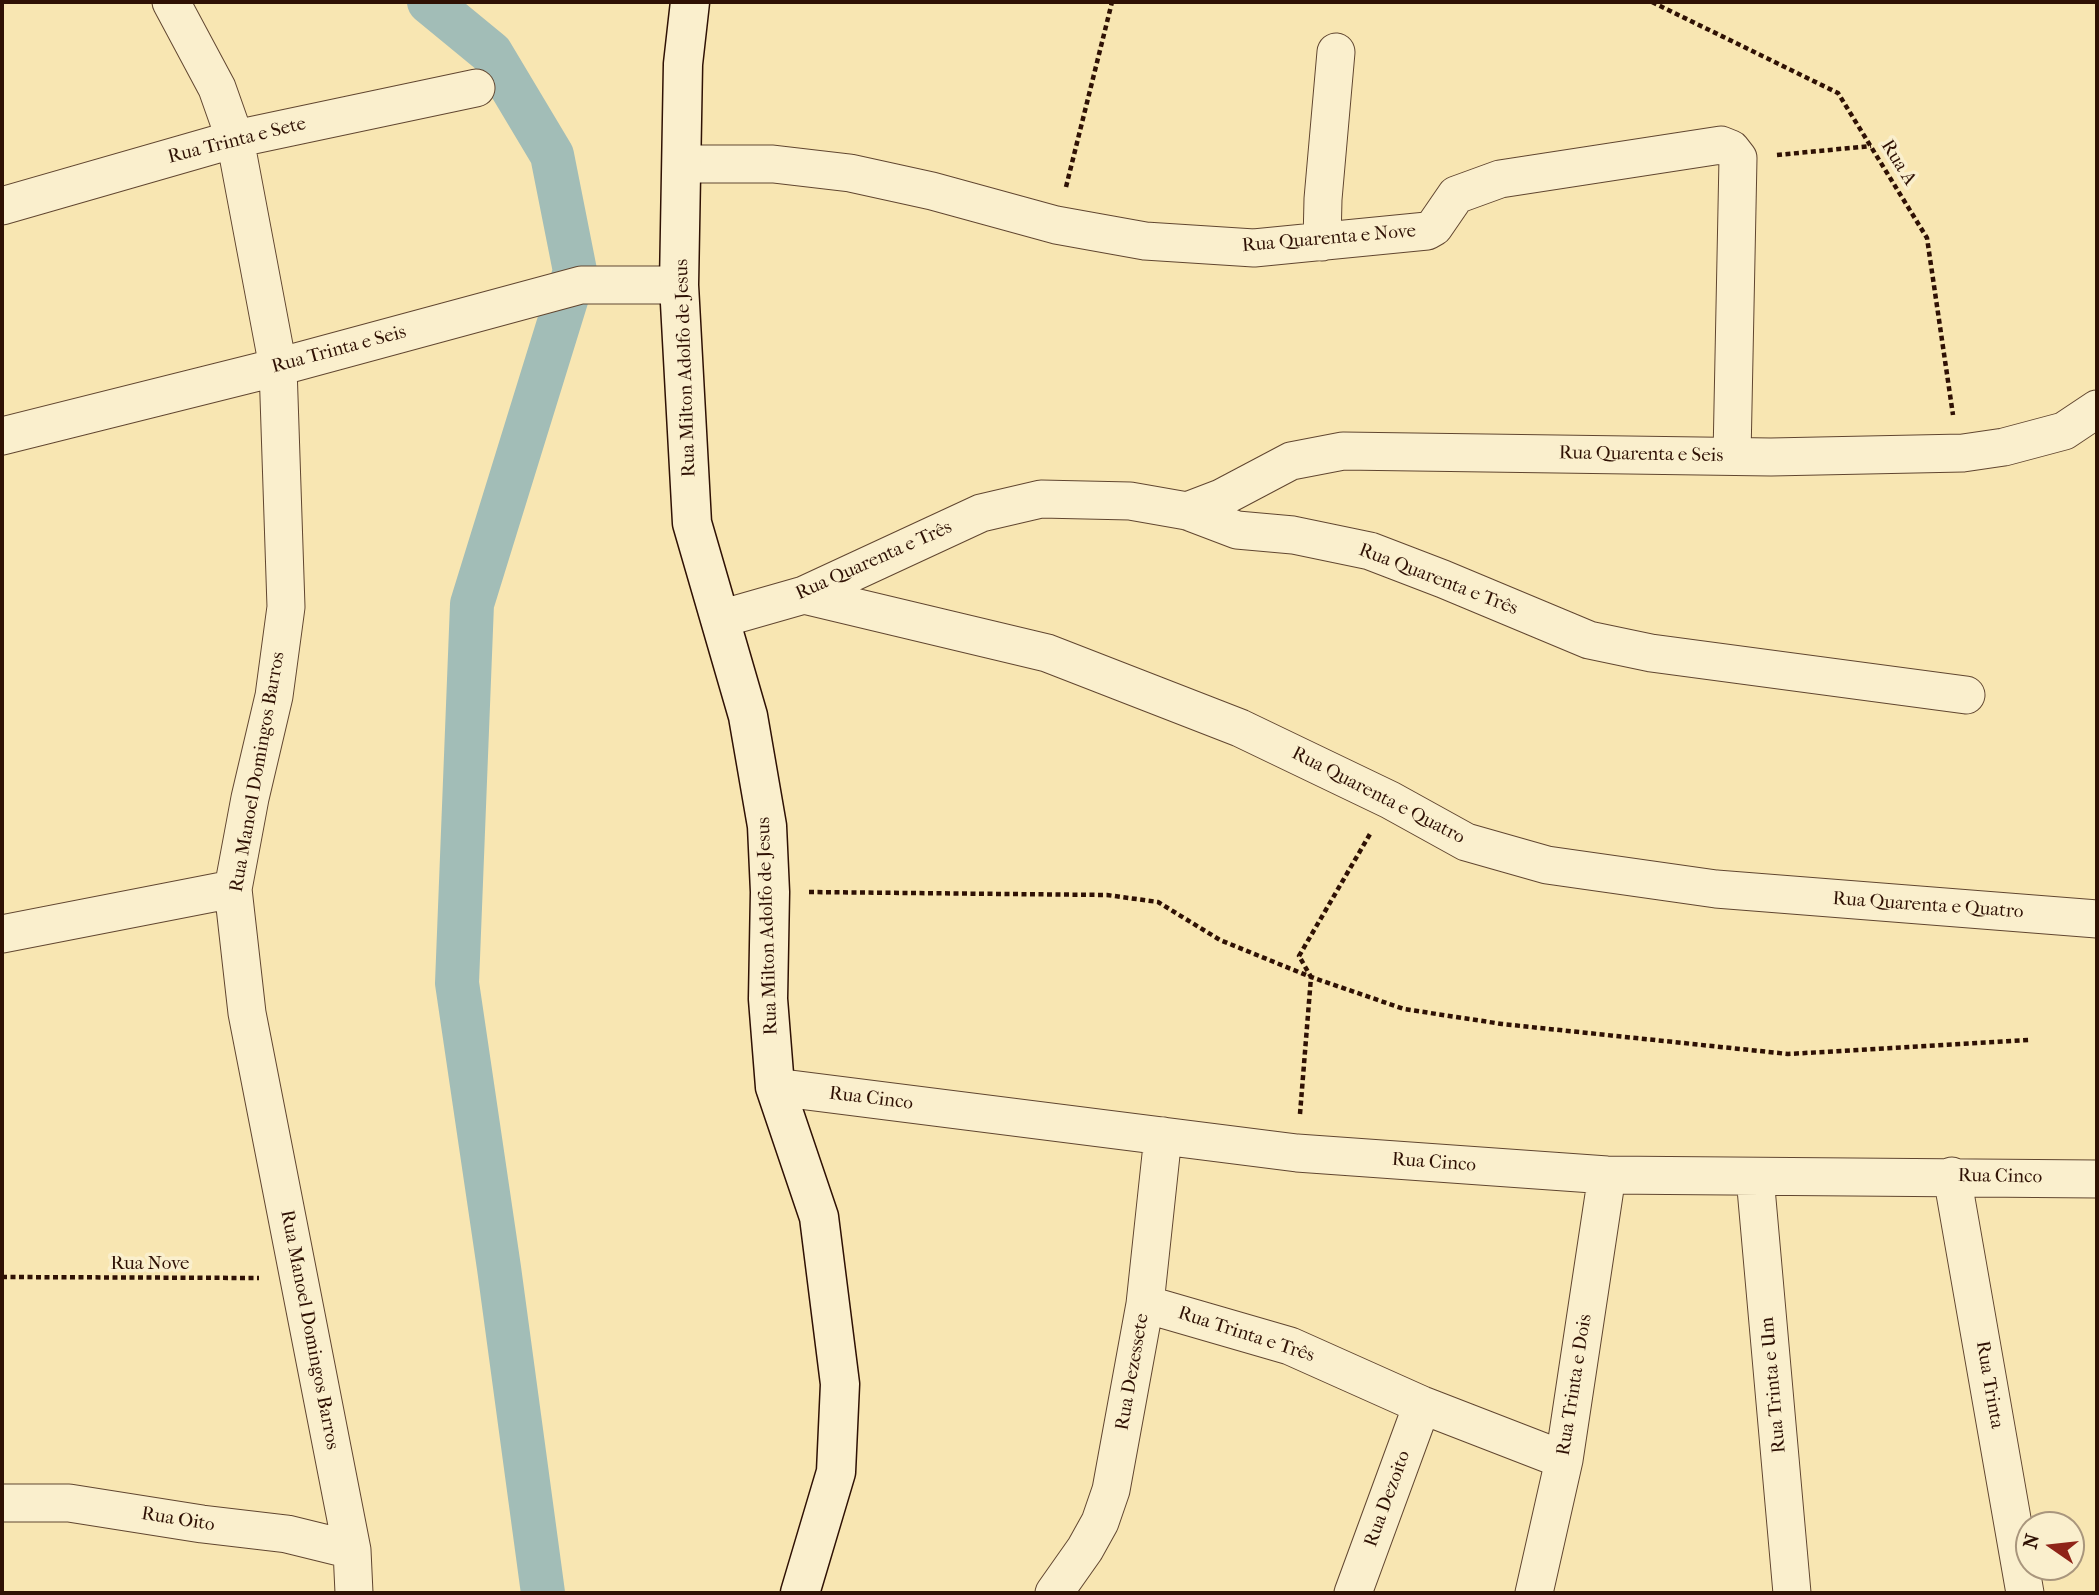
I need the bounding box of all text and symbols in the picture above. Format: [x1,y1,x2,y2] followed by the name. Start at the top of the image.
[166,113,308,169] street label: Rua Trinta e Sete
[1875,136,1921,190] street label: Rua A
[1241,220,1417,258] street label: Rua Quarenta e Nove
[671,258,701,478] street label: Rua Milton Adolfo de Jesus
[269,321,409,379] street label: Rua Trinta e Seis
[1559,442,1723,468] street label: Rua Quarenta e Seis
[792,516,956,606] street label: Rua Quarenta e Três
[1355,539,1521,621] street label: Rua Quarenta e Três
[226,650,290,894] street label: Rua Manoel Domingos Barros
[1288,742,1468,850] street label: Rua Quarenta e Quatro
[753,816,783,1036] street label: Rua Milton Adolfo de Jesus
[1832,888,2024,924] street label: Rua Quarenta e Quatro
[828,1083,914,1115] street label: Rua Cinco
[1391,1149,1477,1177] street label: Rua Cinco
[1958,1165,2042,1189] street label: Rua Cinco
[275,1208,343,1452] street label: Rua Manoel Domingos Barros
[111,1253,189,1275] street label: Rua Nove
[1175,1302,1317,1368] street label: Rua Trinta e Três
[1111,1312,1155,1432] street label: Rua Dezessete
[1553,1313,1597,1457] street label: Rua Trinta e Dois
[1757,1316,1791,1454] street label: Rua Trinta e Um
[1970,1339,2008,1431] street label: Rua Trinta
[1360,1448,1416,1550] street label: Rua Dezoito
[140,1503,216,1537] street label: Rua Oito
[2015,1511,2085,1581] north arrow
[2019,1532,2044,1551] text: N

